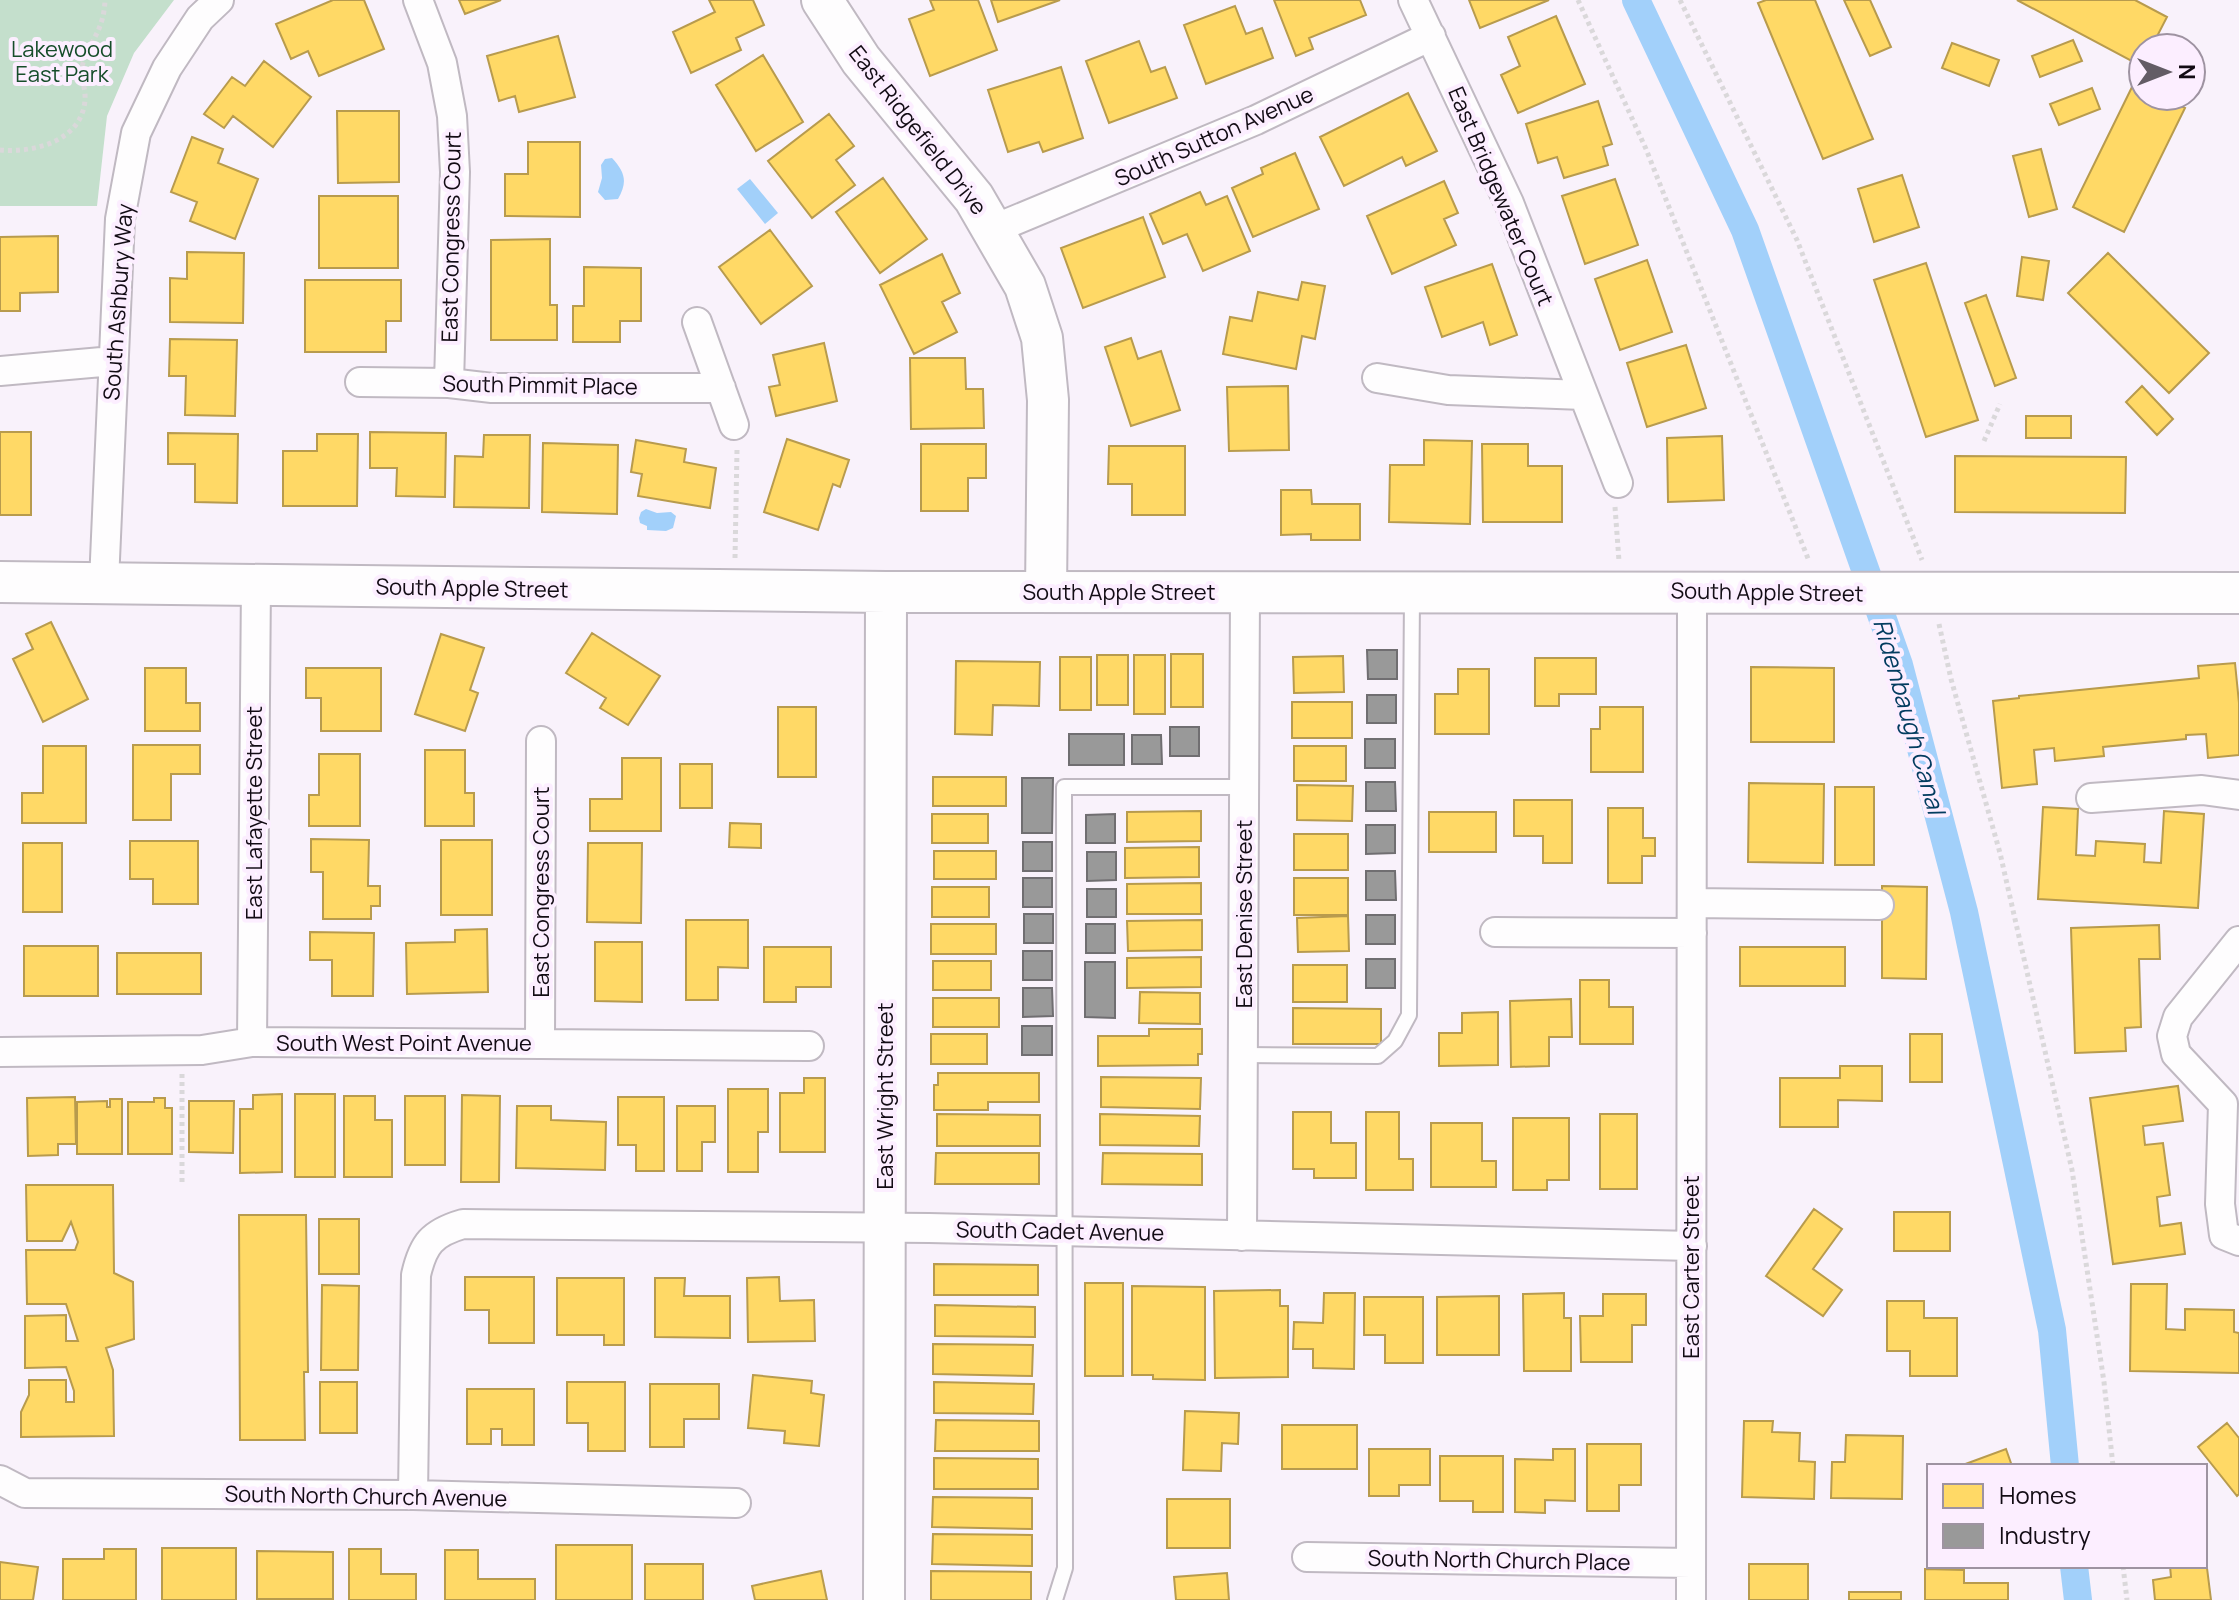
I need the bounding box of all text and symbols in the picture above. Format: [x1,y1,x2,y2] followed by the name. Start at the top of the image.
[2127,32,2207,112] north arrow
[11,34,113,89] park label: Lakewood East Park
[842,39,994,221] street label: East Ridgefield Drive
[2172,64,2202,80] text: N
[1110,79,1318,193] street label: South Sutton Avenue
[1441,82,1561,310] street label: East Bridgewater Court
[434,131,468,343] street label: East Congress Court
[96,202,140,401] street label: South Ashbury Way
[442,368,638,402] street label: South Pimmit Place
[375,571,569,605] street label: South Apple Street
[1670,575,1864,609] street label: South Apple Street
[1023,577,1216,607] street label: South Apple Street
[1866,615,1955,821] water label: Ridenbaugh Canal
[239,706,269,920] street label: East Lafayette Street
[526,786,556,998] street label: East Congress Court
[1229,820,1259,1008] street label: East Denise Street
[870,1002,900,1190] street label: East Wright Street
[276,1028,532,1058] street label: South West Point Avenue
[1676,1175,1706,1359] street label: East Carter Street
[956,1214,1165,1248] street label: South Cadet Avenue
[1927,1464,2207,1568] legend
[1999,1478,2077,1511] text: Homes
[224,1479,508,1513] street label: South North Church Avenue
[1999,1518,2091,1551] text: Industry
[1367,1543,1631,1577] street label: South North Church Place

